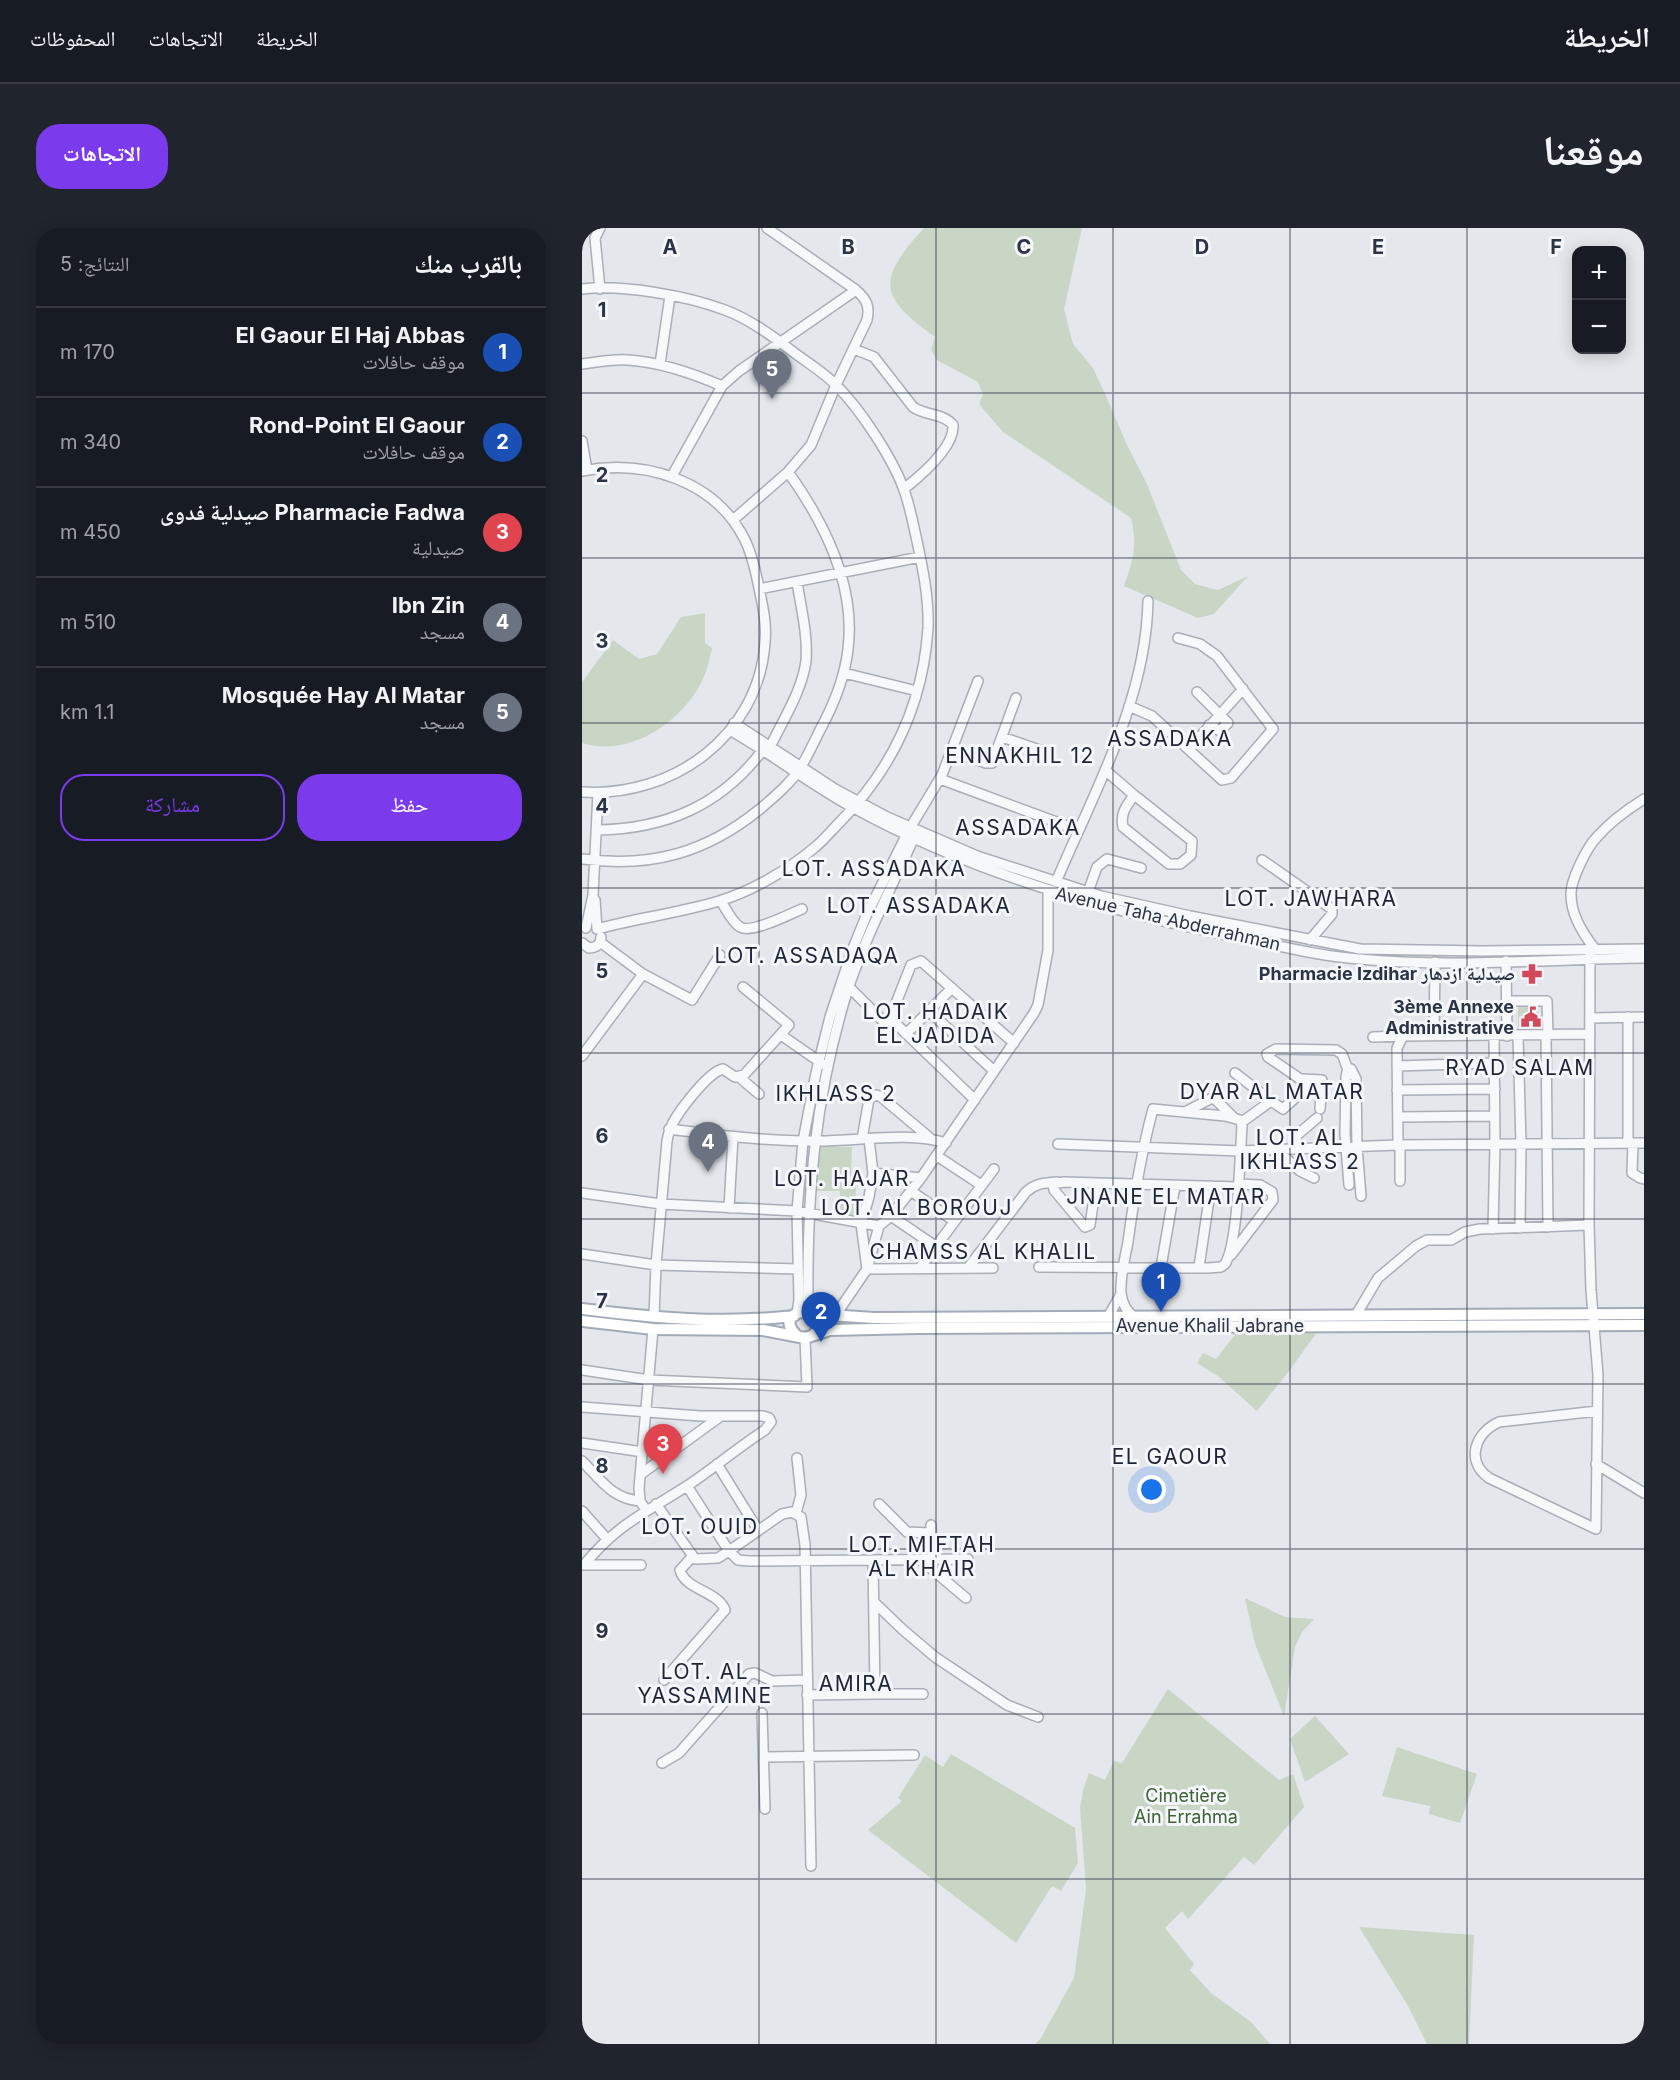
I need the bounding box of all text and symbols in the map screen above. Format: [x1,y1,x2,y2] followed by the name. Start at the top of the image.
[1564,20,1650,54] text: الخريطة
[30,26,115,51] text: المحفوظات
[148,26,223,51] text: الاتجاهات
[256,26,318,51] text: الخريطة
[36,124,168,189] button: الاتجاهات
[1543,124,1644,175] text: موقعنا
[663,235,678,259] text: A
[841,235,855,259] text: B
[1017,235,1031,259] text: C
[1195,235,1209,259] text: D
[1372,235,1384,259] text: E
[1550,235,1562,259] text: F
[1572,246,1626,354] map controls
[1572,246,1626,300] button: +
[414,248,522,279] text: بالقرب منك
[60,252,129,276] text: النتائج: 5
[598,298,606,322] text: 1
[1572,300,1626,354] button: −
[235,322,465,348] text: El Gaour El Haj Abbas
[60,340,115,364] text: 170 m
[498,340,507,364] text: 1
[362,350,465,374] text: موقف حافلات
[752,350,792,399] pin: 5
[249,412,465,438] text: Rond-Point El Gaour
[60,430,121,454] text: 340 m
[496,430,509,454] text: 2
[362,440,465,464] text: موقف حافلات
[596,463,608,487] text: 2
[160,499,465,525] text: Pharmacie Fadwa صيدلية فدوى
[60,520,121,544] text: 450 m
[496,520,509,544] text: 3
[412,536,465,560] text: صيدلية
[392,592,465,618] text: Ibn Zin
[60,610,116,634] text: 510 m
[496,610,509,634] text: 4
[420,620,465,644] text: مسجد
[596,629,608,653] text: 3
[222,682,465,708] text: Mosquée Hay Al Matar
[60,700,114,724] text: 1.1 km
[496,700,509,724] text: 5
[420,710,465,734] text: مسجد
[1107,726,1233,751] district label: ASSADAKA
[945,743,1095,768] district label: ENNAKHIL 12
[60,774,285,841] button: مشاركة
[297,774,522,841] button: حفظ
[595,794,609,818] text: 4
[955,815,1081,840] district label: ASSADAKA
[782,856,966,881] district label: LOT. ASSADAKA
[1053,882,1283,955] street label: Avenue Taha Abderrahman
[1224,886,1398,911] district label: LOT. JAWHARA
[827,893,1011,918] district label: LOT. ASSADAKA
[715,943,899,968] district label: LOT. ASSADAQA
[596,959,608,983] text: 5
[1520,962,1544,986] pharmacy icon: Pharmacie Izdihar صيدلية ازدهار
[1259,963,1515,984] place label: Pharmacie Izdihar صيدلية ازدهار
[1385,996,1514,1038] place label: 3ème Annexe Administrative
[863,999,1009,1048] district label: LOT. HADAIK EL JADIDA
[1519,1005,1543,1029] public building icon: 3ème Annexe Administrative
[1445,1055,1595,1080] district label: RYAD SALAM
[1180,1079,1364,1104] district label: DYAR AL MATAR
[776,1081,896,1106] district label: IKHLASS 2
[688,1122,728,1172] pin: 4
[596,1124,609,1148] text: 6
[1240,1125,1360,1174] district label: LOT. AL IKHLASS 2
[774,1166,910,1191] district label: LOT. HAJAR
[1066,1184,1266,1209] district label: JNANE EL MATAR
[821,1195,1013,1220] district label: LOT. AL BOROUJ
[869,1239,1097,1264] district label: CHAMSS AL KHALIL
[1142,1262,1180,1312] pin: 1
[596,1289,608,1313] text: 7
[802,1292,840,1342] pin: 2
[1116,1315,1304,1336] street label: Avenue Khalil Jabrane
[644,1424,682,1474] pin: 3
[1112,1444,1228,1469] district label: EL GAOUR
[595,1454,609,1478] text: 8
[1137,1475,1166,1504] your location
[641,1514,759,1539] district label: LOT. OUID
[849,1532,995,1581] district label: LOT. MIFTAH AL KHAIR
[596,1619,609,1643] text: 9
[637,1659,773,1708] district label: LOT. AL YASSAMINE
[819,1671,893,1696] district label: AMIRA
[1134,1785,1238,1827] park label: Cimetière Ain Errahma

